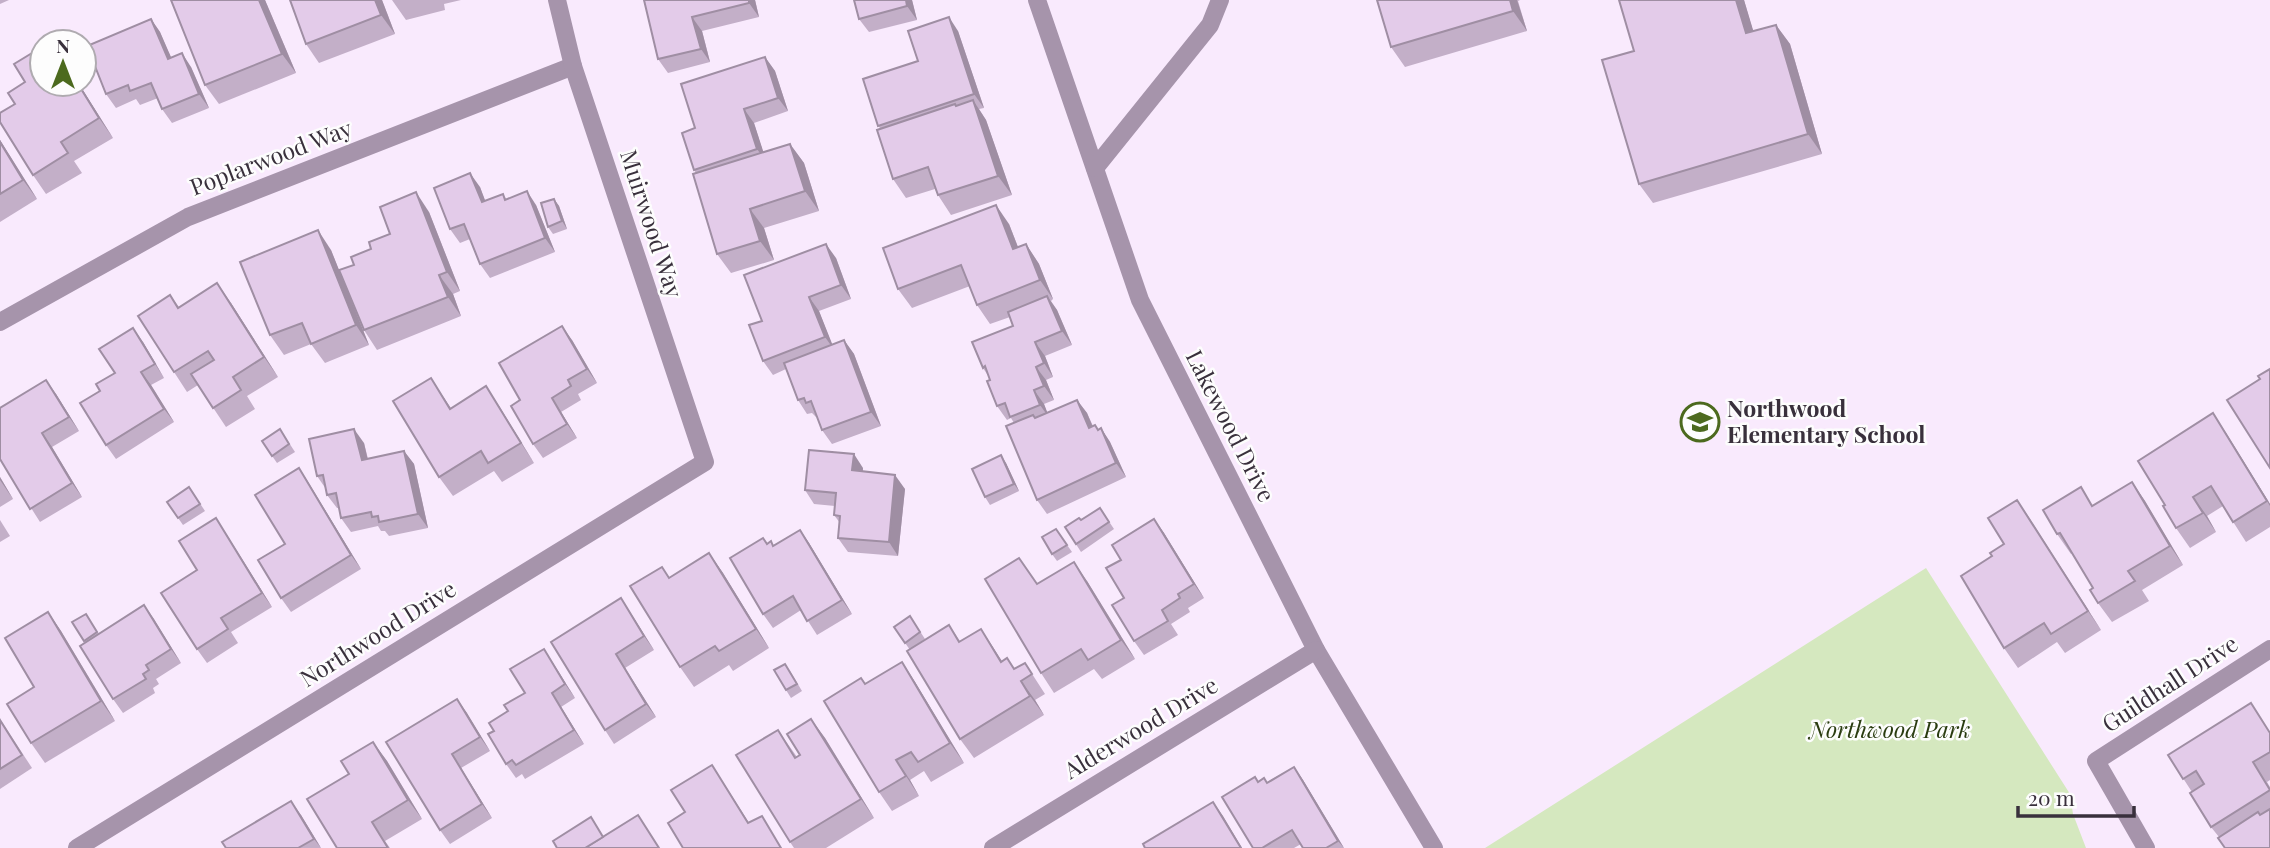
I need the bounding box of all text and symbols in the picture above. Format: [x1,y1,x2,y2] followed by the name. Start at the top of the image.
[28,28,98,98] north arrow
[56,32,70,58] text: N
[185,111,356,202] street label: Poplarwood Way
[614,146,691,302] street label: Muirwood Way
[1180,344,1283,507] street label: Lakewood Drive
[1727,392,1925,449] place label: Northwood Elementary School
[1679,401,1721,443] school or university icon: Northwood Elementary School
[293,572,461,693] street label: Northwood Drive
[2095,627,2243,738] street label: Guildhall Drive
[1057,669,1223,785] street label: Alderwood Drive
[1808,713,1971,744] park label: Northwood Park
[2018,774,2134,818] scale bar
[2028,783,2075,811] text: 20 m

